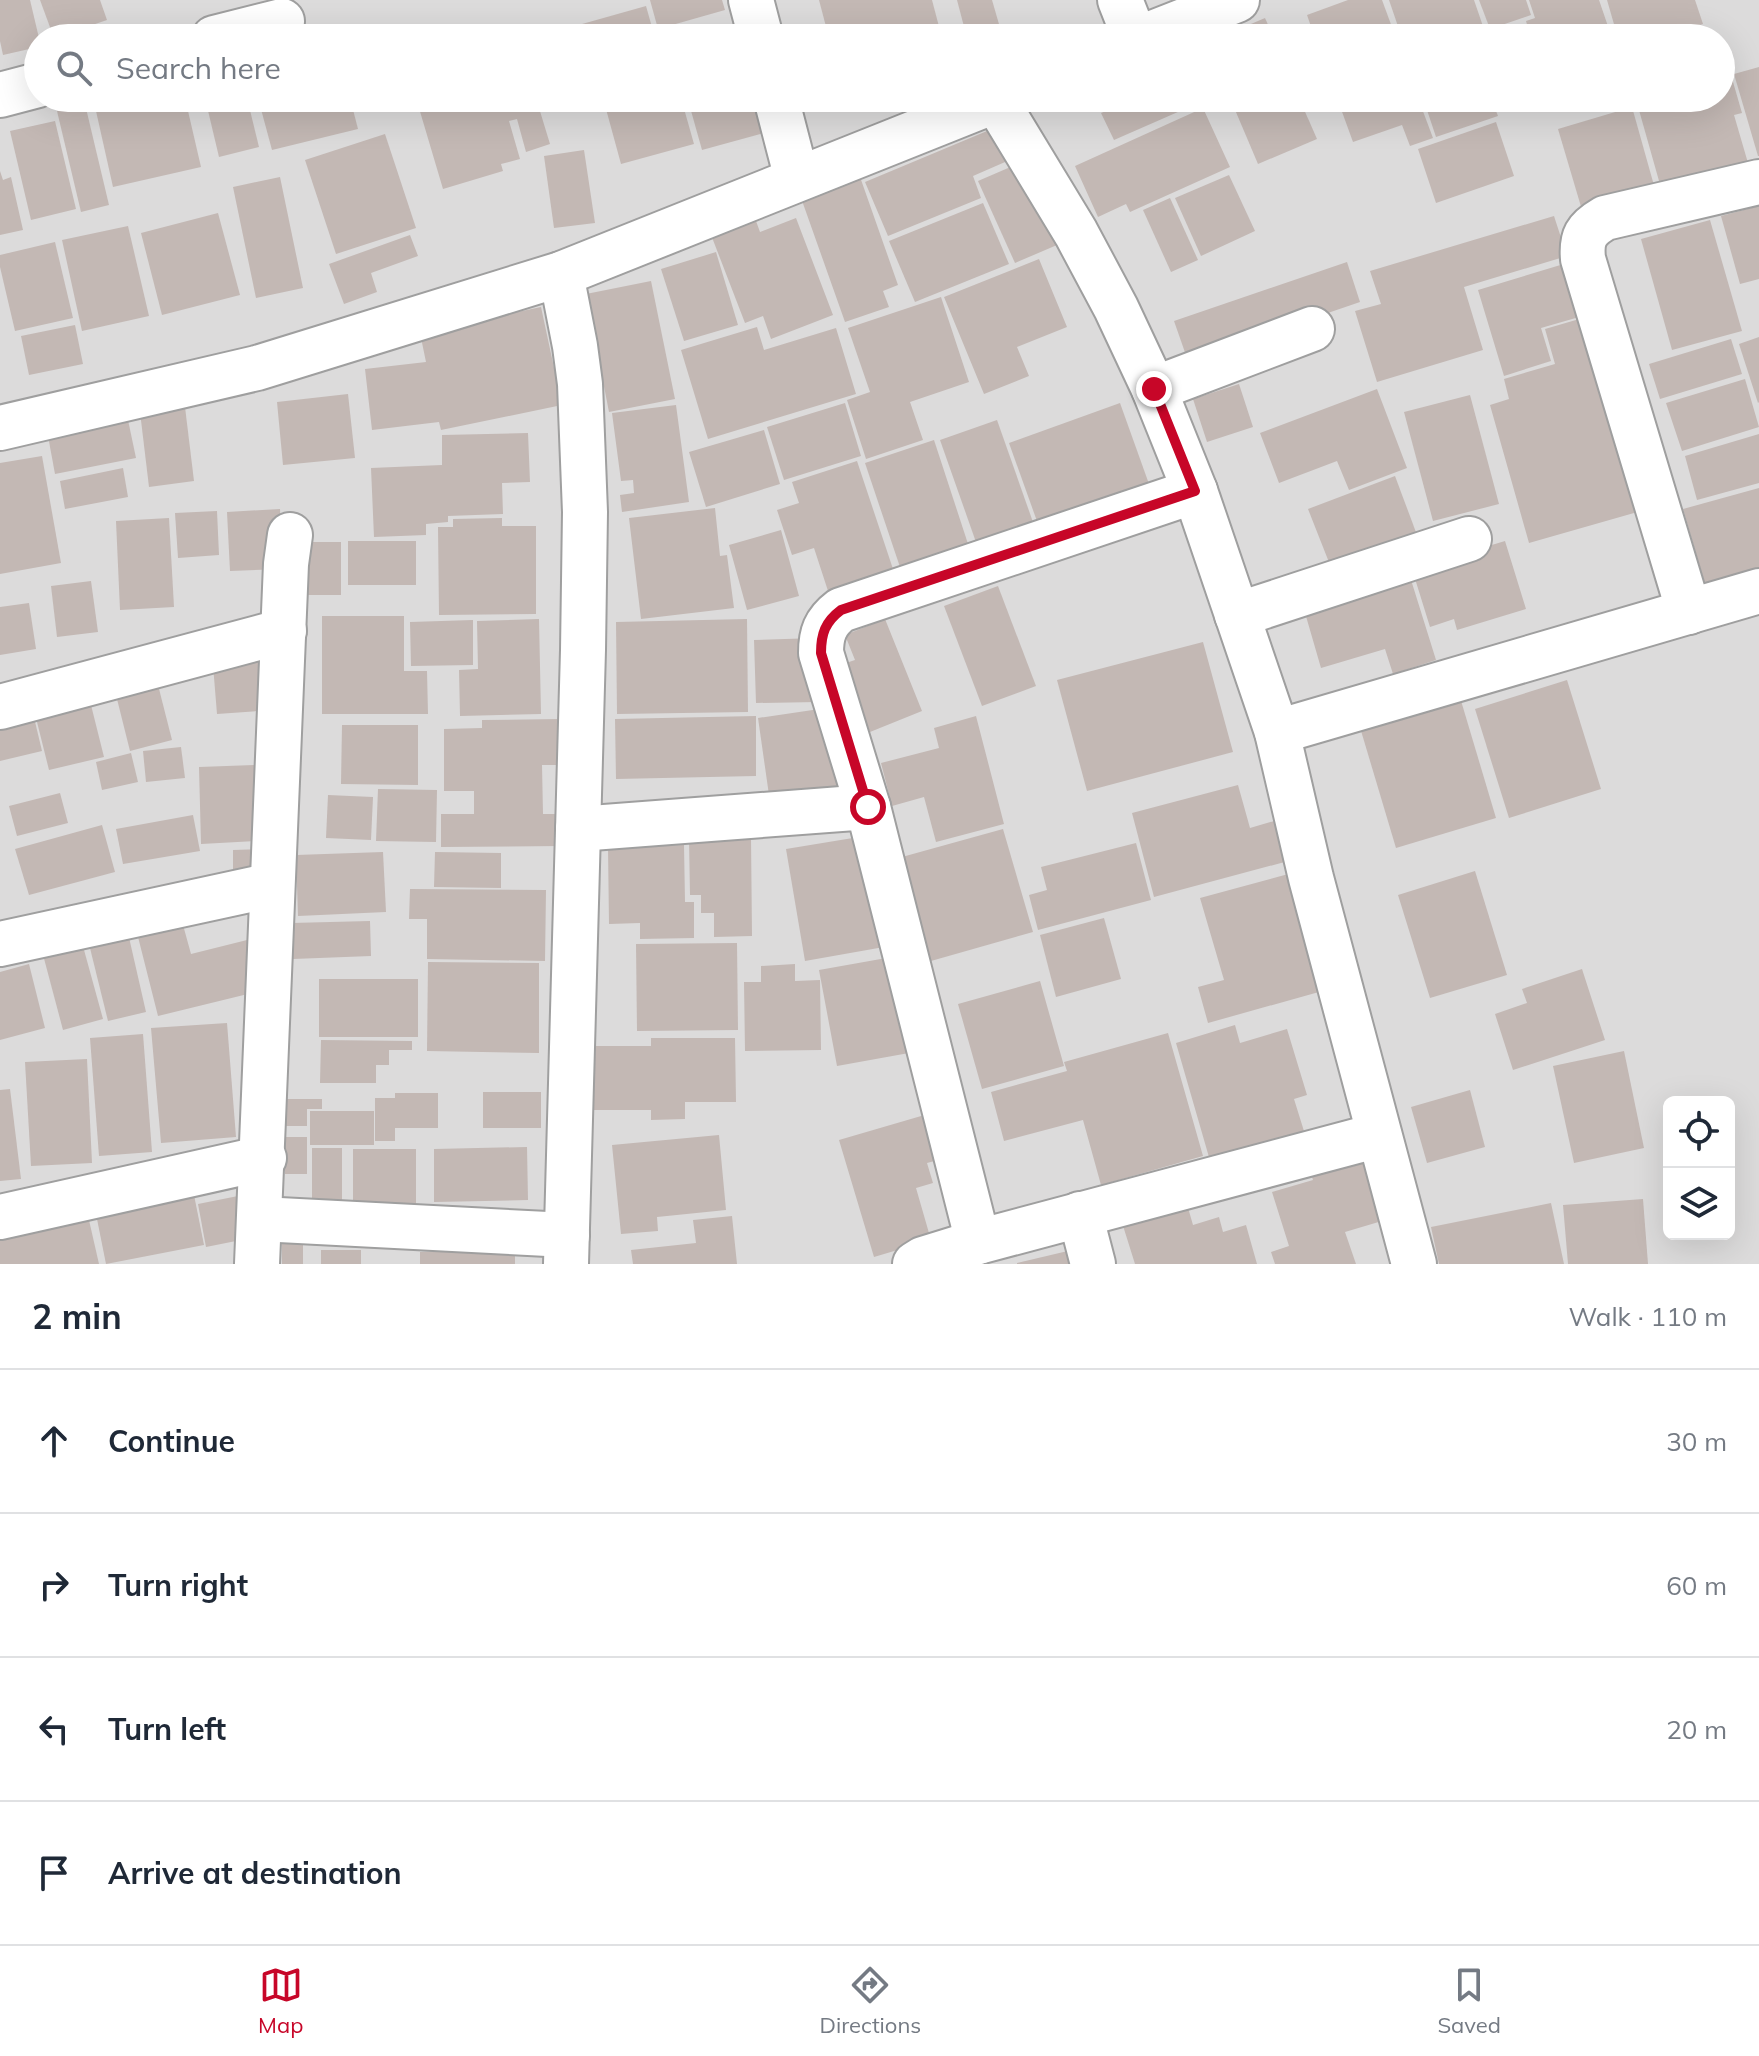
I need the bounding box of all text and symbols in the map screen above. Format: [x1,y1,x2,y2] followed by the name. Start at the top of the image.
[24,24,1735,112] search box
[52,46,96,90] icon: search
[116,49,281,87] text: Search here
[1136,371,1172,407] route end
[850,789,886,825] route start
[1663,1096,1735,1240] map controls
[1663,1096,1735,1168] button: locate
[1663,1168,1735,1240] button: layers
[32,1295,122,1338] text: 2 min
[1568,1300,1727,1333] text: Walk · 110 m
[32,1419,76,1463] icon: ahead
[108,1422,235,1460] text: Continue
[1666,1425,1727,1458] text: 30 m
[32,1563,76,1607] icon: right
[108,1566,248,1604] text: Turn right
[1666,1569,1727,1602] text: 60 m
[32,1707,76,1751] icon: left
[108,1710,226,1748] text: Turn left
[1666,1713,1727,1746] text: 20 m
[32,1851,76,1895] icon: arrive
[108,1854,402,1892] text: Arrive at destination
[258,1963,303,2039] tab: Map
[820,1963,921,2039] tab: Directions
[1437,1963,1501,2039] tab: Saved

